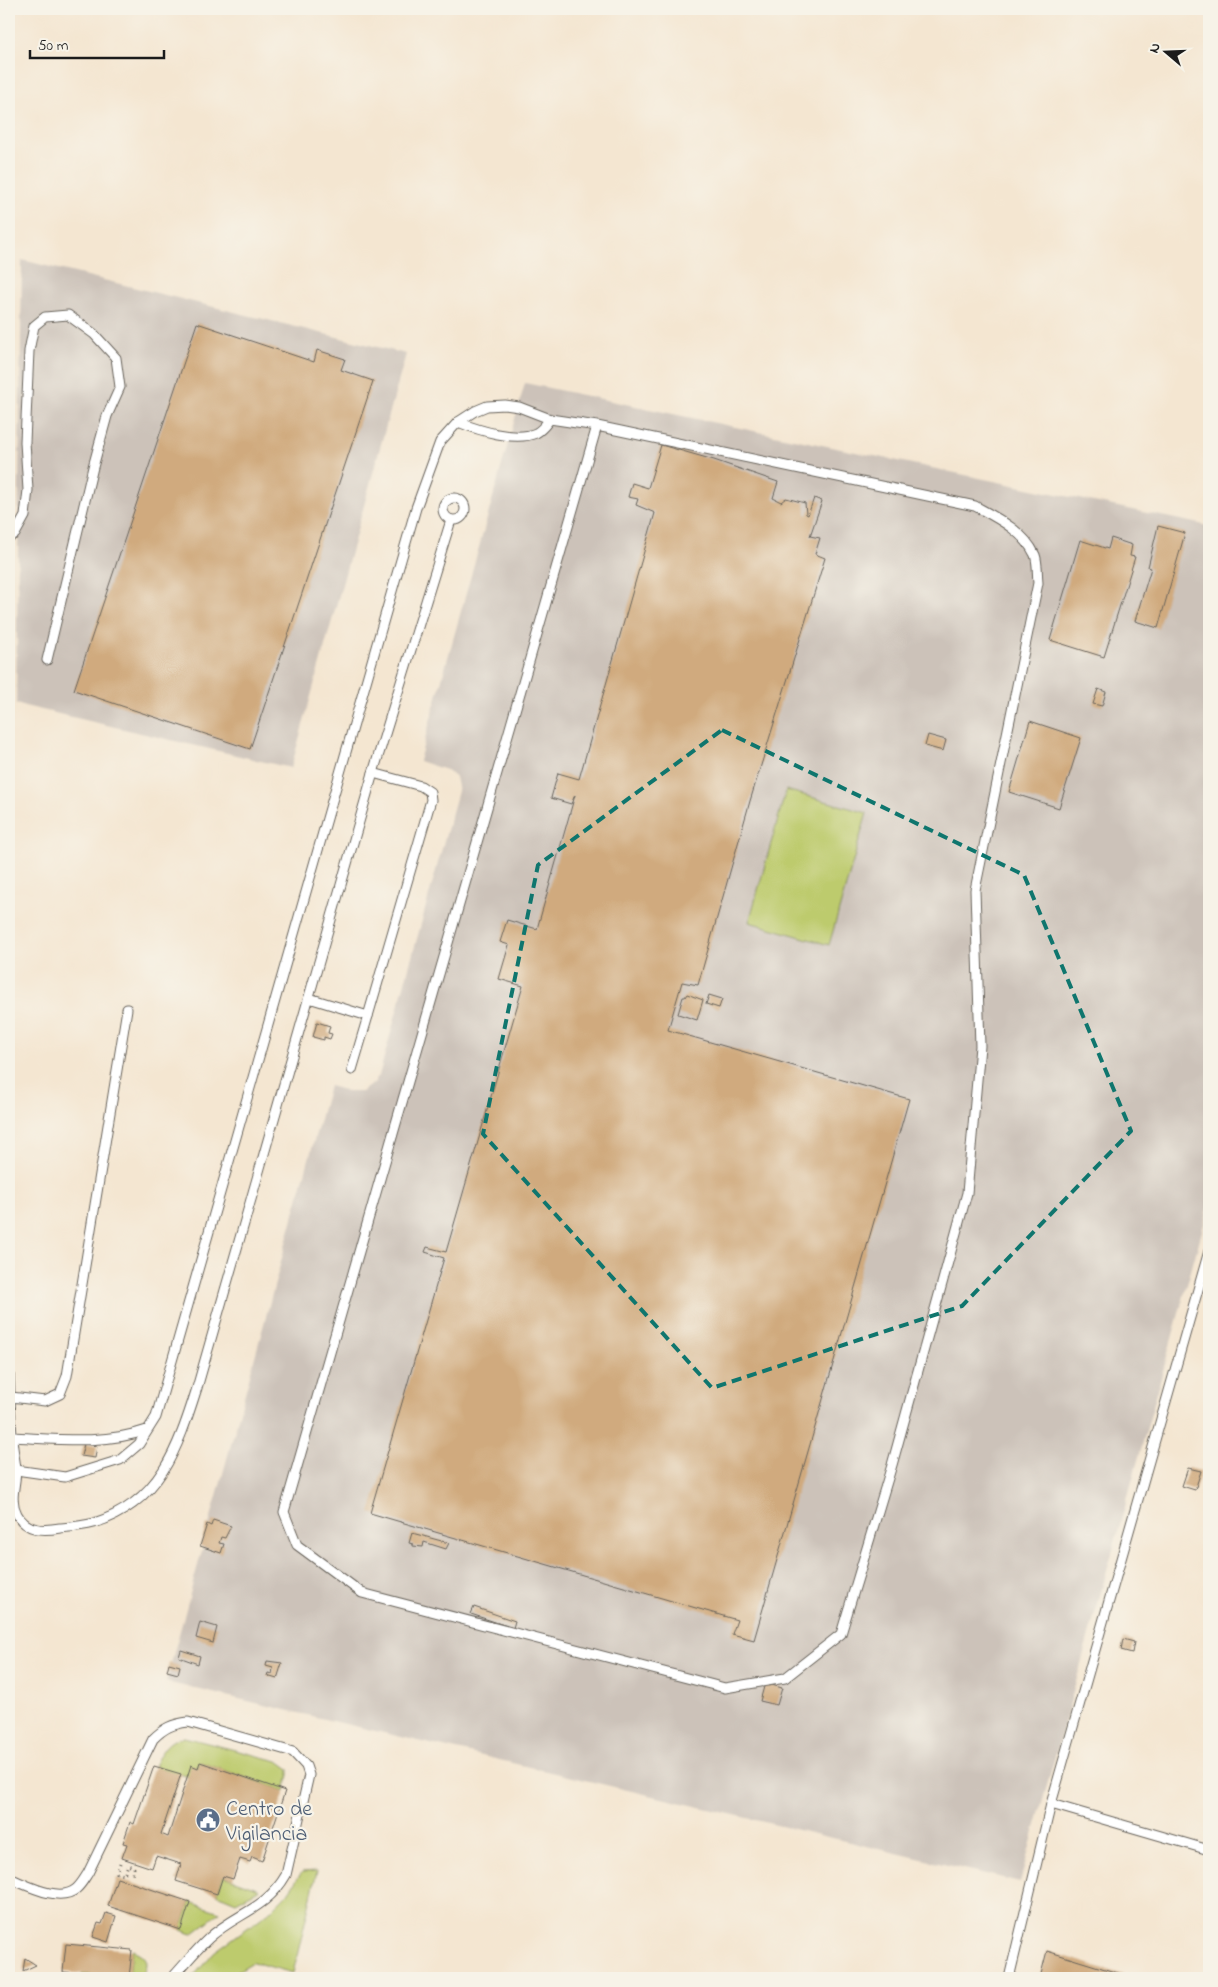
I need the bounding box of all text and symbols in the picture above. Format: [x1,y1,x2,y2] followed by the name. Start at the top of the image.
[30,28,164,60] scale bar
[1140,28,1190,78] north arrow
[38,35,69,57] text: 50 m
[1144,40,1167,56] text: N
[225,1794,312,1852] place label: Centro de Vigilancia
[195,1807,221,1833] public building icon: Centro de Vigilancia

